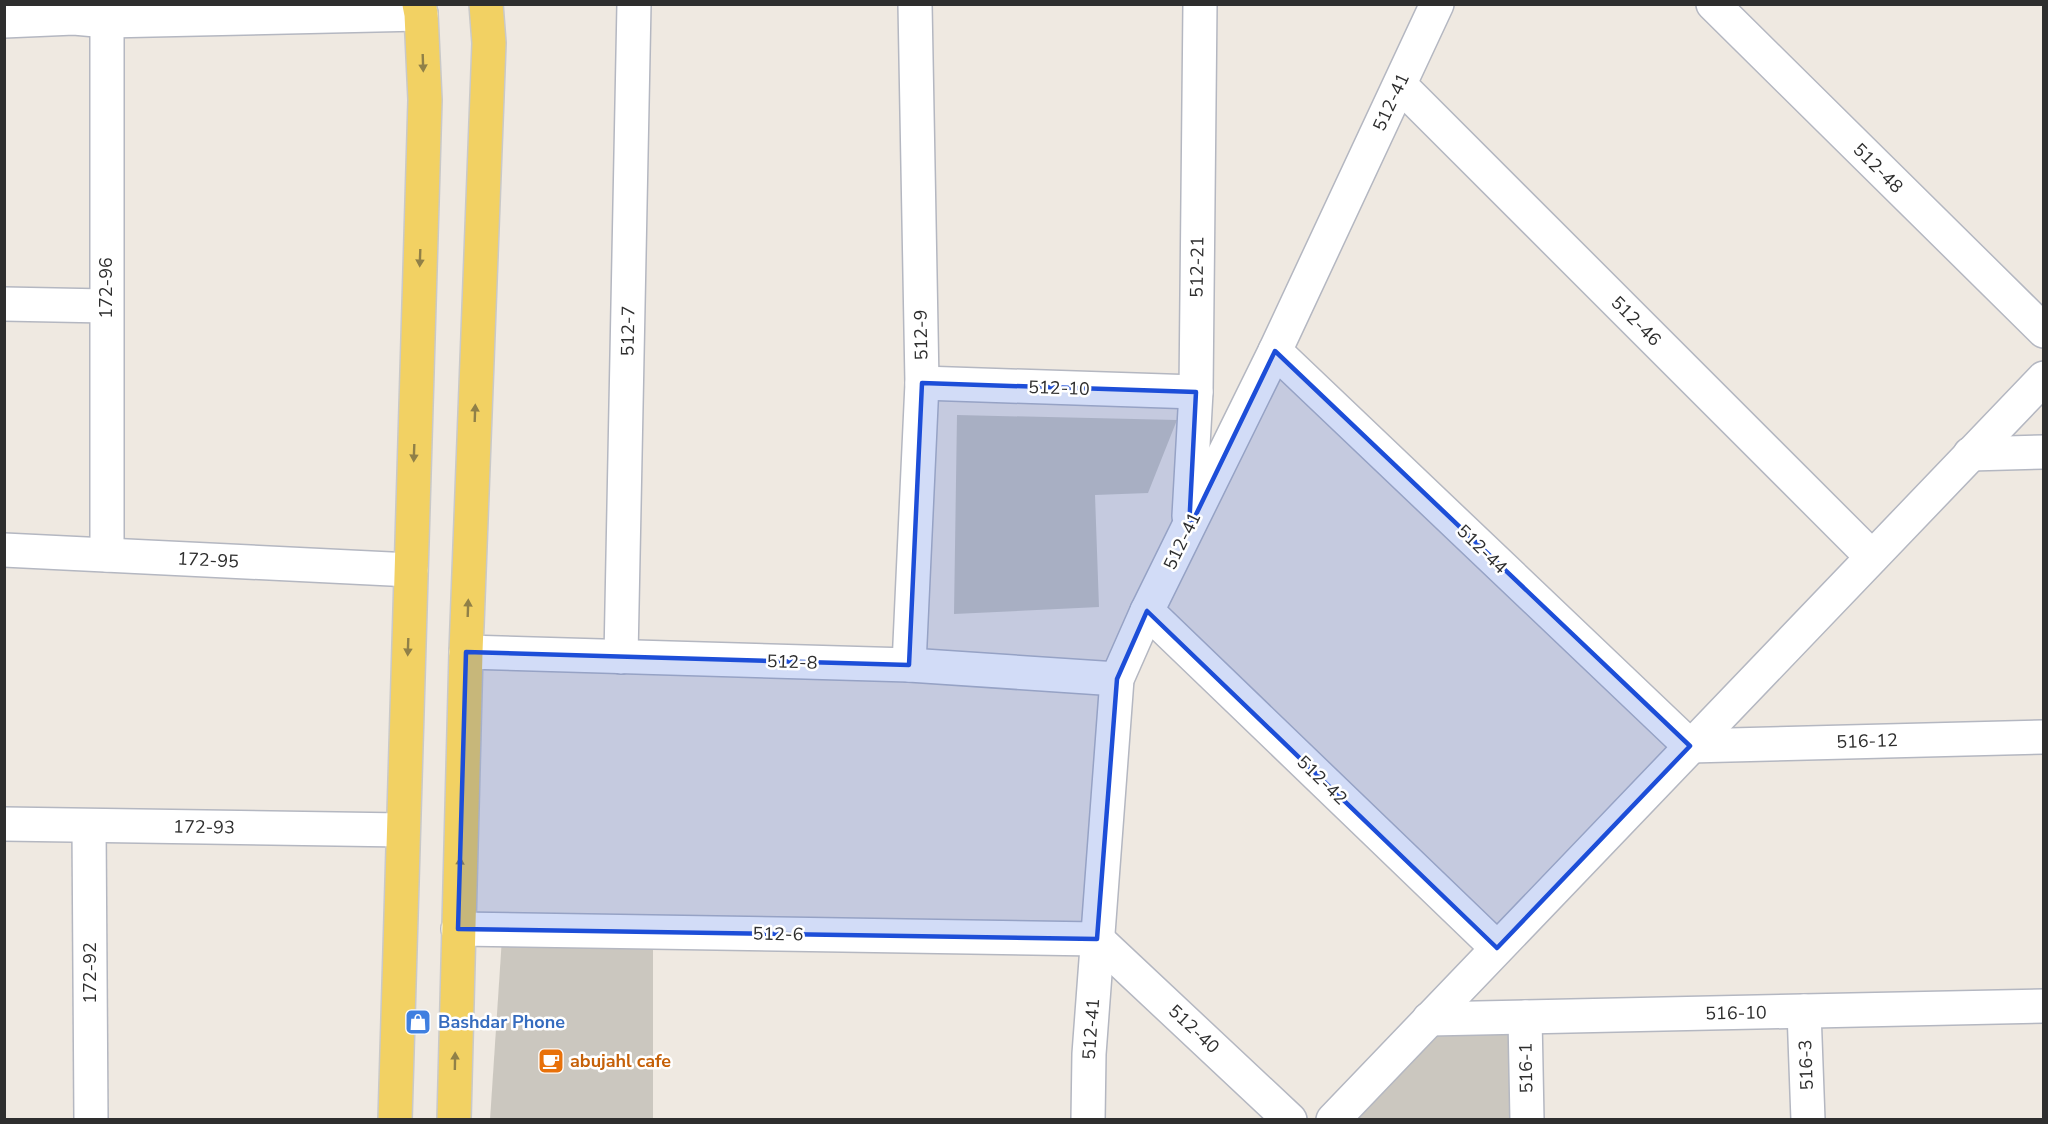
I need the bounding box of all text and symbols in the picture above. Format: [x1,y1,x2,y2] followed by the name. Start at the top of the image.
[419,53,428,72] one-way arrow
[1367,69,1415,135] street label: 512-41
[1848,138,1908,198] street label: 512-48
[1184,236,1210,298] street label: 512-21
[415,248,425,267] one-way arrow
[94,257,118,319] street label: 172-96
[1606,291,1666,351] street label: 512-46
[616,305,640,357] street label: 512-7
[909,309,933,361] street label: 512-9
[1028,375,1090,401] street label: 512-10
[470,404,480,423] one-way arrow
[409,443,419,462] one-way arrow
[1158,508,1206,574] street label: 512-41
[1451,519,1513,579] street label: 512-44
[177,546,239,574] street label: 172-95
[463,599,473,618] one-way arrow
[404,638,413,657] one-way arrow
[766,649,818,675] street label: 512-8
[1836,728,1898,754] street label: 516-12
[1291,750,1353,810] street label: 512-42
[173,814,235,840] street label: 172-93
[455,857,465,876] one-way arrow
[752,922,804,946] street label: 512-6
[78,942,102,1004] street label: 172-92
[1077,997,1105,1061] street label: 512-41
[1163,999,1225,1059] street label: 512-40
[1705,1000,1767,1026] street label: 516-10
[403,1007,433,1037] shop icon: Bashdar Phone
[438,1010,565,1034] place label: Bashdar Phone
[1793,1039,1819,1091] street label: 516-3
[1514,1042,1538,1094] street label: 516-1
[536,1046,566,1076] cafe icon: abujahl cafe
[570,1049,671,1073] place label: abujahl cafe
[451,1052,460,1071] one-way arrow

